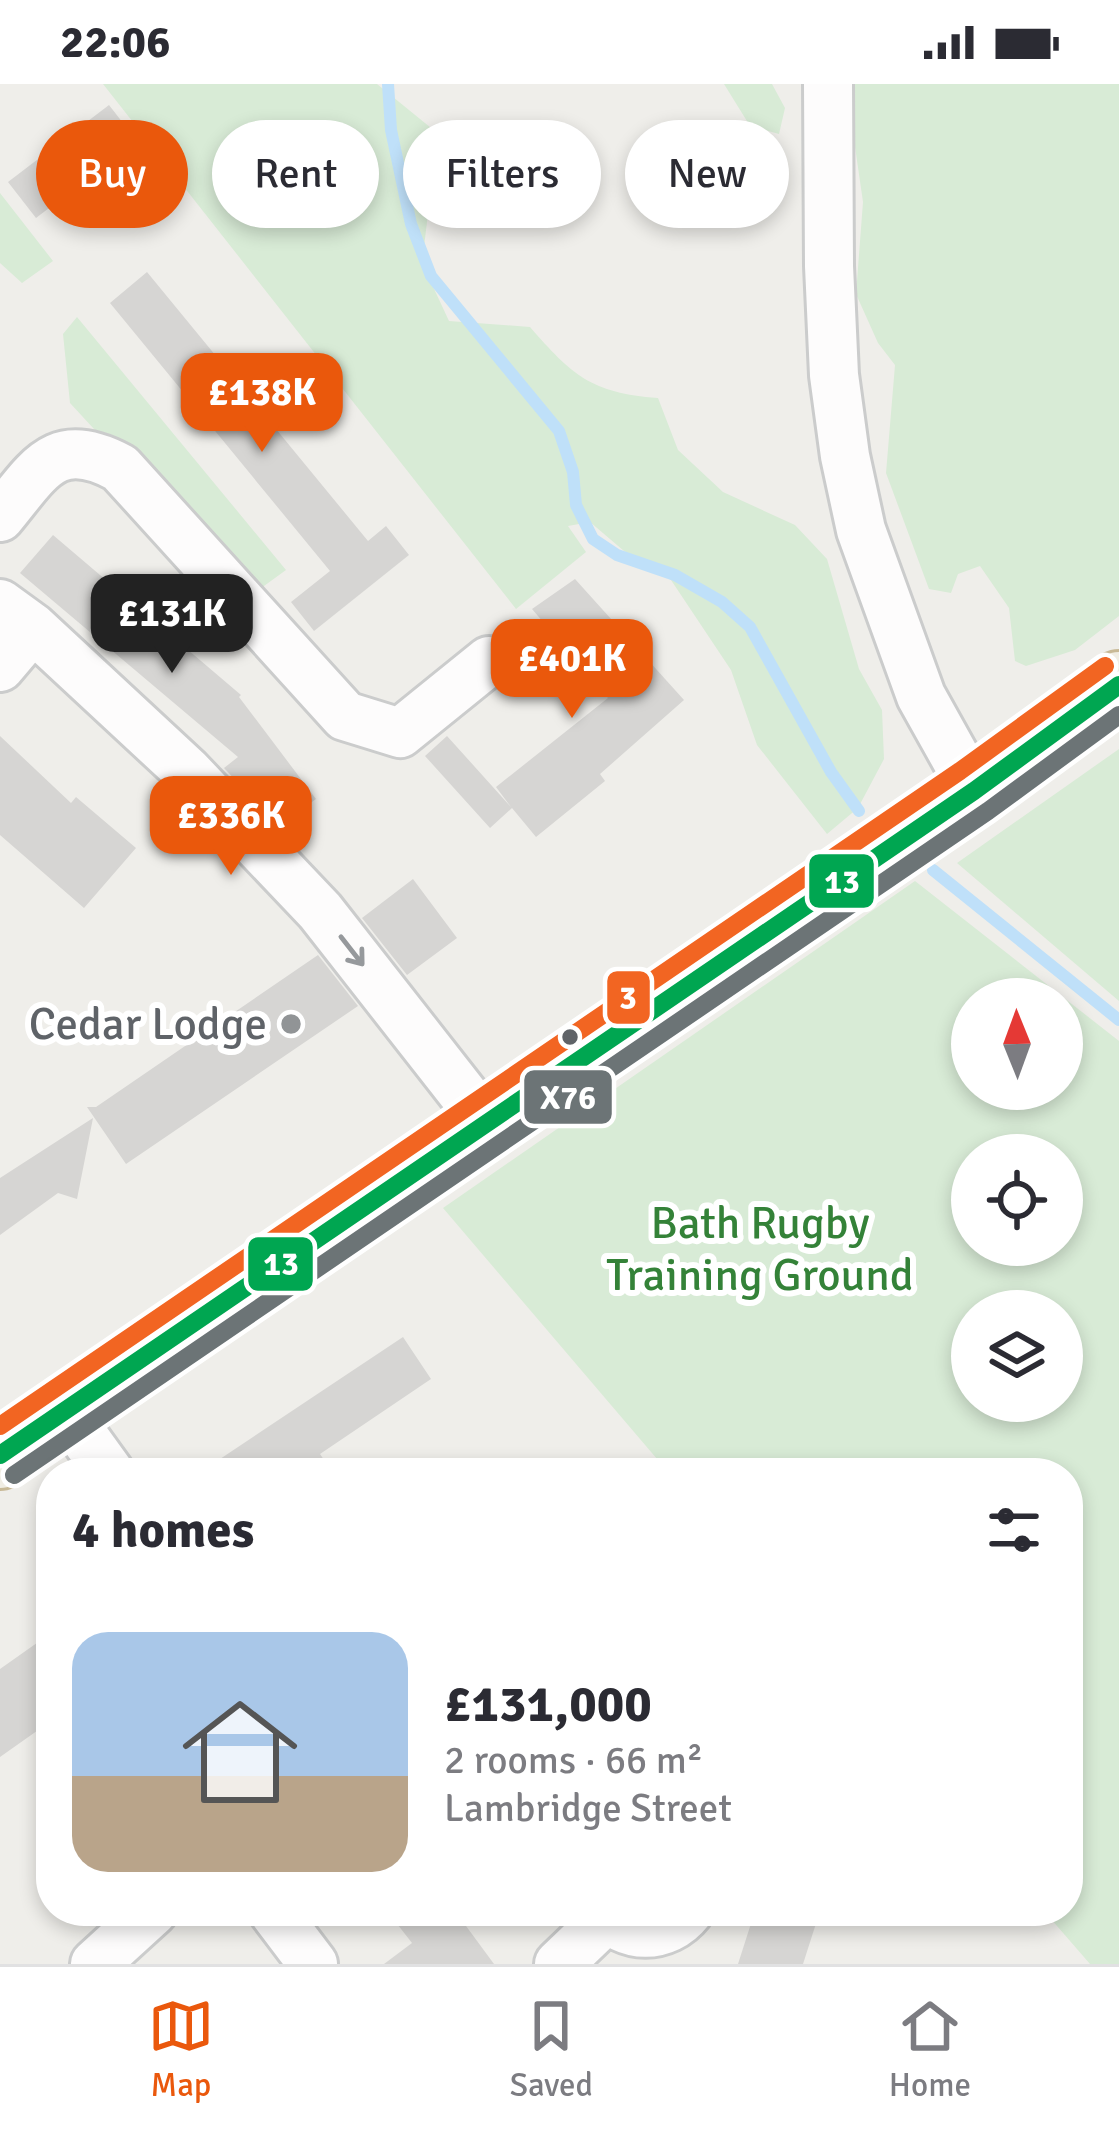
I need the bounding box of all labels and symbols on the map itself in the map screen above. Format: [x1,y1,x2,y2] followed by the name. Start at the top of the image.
[178,353,346,455] pin: £138K
[88,574,256,676] pin: £131K
[488,619,656,721] pin: £401K
[147,776,315,878] pin: £336K
[807,852,876,910] line badge: 13
[824,862,860,903] text: 13
[338,934,364,966] one-way arrow
[605,969,652,1026] line badge: 3
[619,978,637,1019] text: 3
[951,978,1083,1110] north arrow
[29,997,267,1052] place label: Cedar Lodge
[278,1011,304,1037] marker: Cedar Lodge
[559,1026,581,1048] unlabelled marker
[522,1068,614,1126] line badge: X76
[540,1078,596,1119] text: X76
[606,1196,914,1303] park label: Bath Rugby Training Ground
[246,1235,315,1293] line badge: 13
[263,1244,299,1285] text: 13

